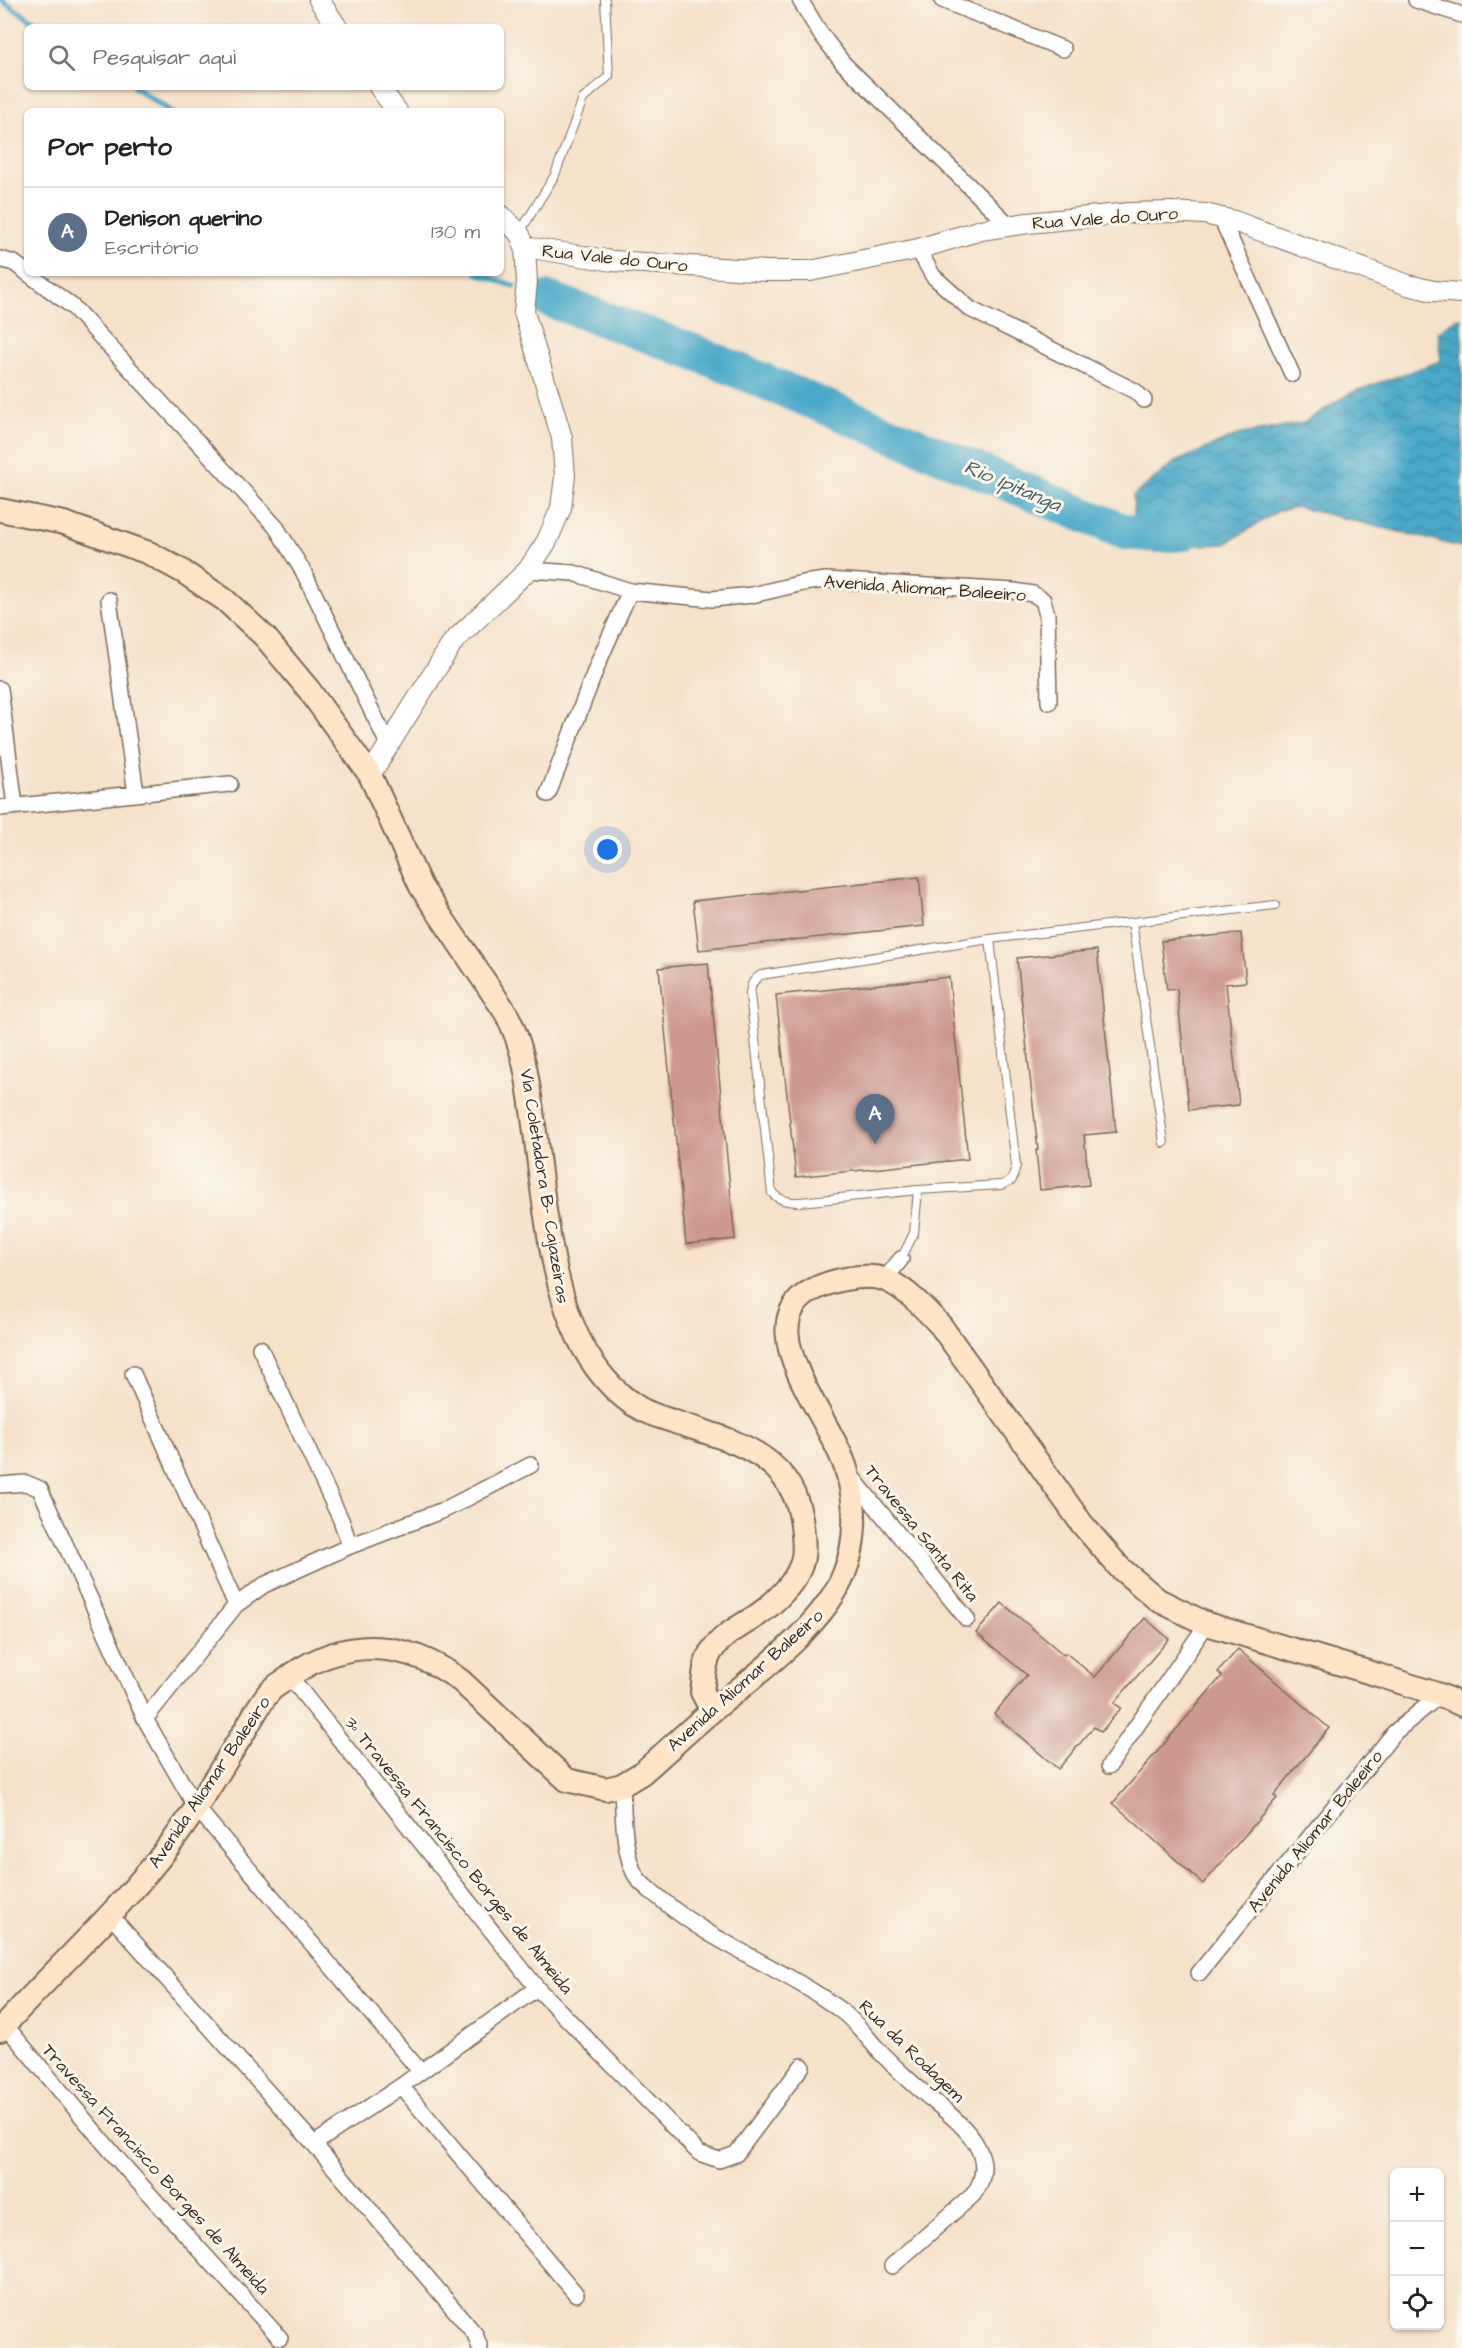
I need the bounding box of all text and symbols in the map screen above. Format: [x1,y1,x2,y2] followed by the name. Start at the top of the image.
[24,24,504,90] search box
[45,41,78,74] icon: search
[93,42,236,73] text: Pesquisar aqui
[48,129,172,165] text: Por perto
[1031,201,1179,236] street label: Rua Vale do Ouro
[105,203,262,234] text: Denison querino
[61,218,74,246] text: A
[431,218,480,246] text: 130 m
[105,234,198,262] text: Escritório
[541,238,689,279] street label: Rua Vale do Ouro
[960,453,1066,520] water label: Rio Ipitanga
[823,569,1027,608] street label: Avenida Aliomar Baleeiro
[593,835,622,864] your location
[514,1067,575,1305] street label: Via Coletadora B- Cajazeiras
[856,1094,894,1144] pin: A
[859,1460,985,1607] street label: Travessa Santa Rita
[662,1603,829,1757] street label: Avenida Aliomar Baleeiro
[142,1691,276,1873] street label: Avenida Aliomar Baleeiro
[338,1711,579,2000] street label: 3ª Travessa Francisco Borges de Almeida
[1242,1745,1389,1918] street label: Avenida Aliomar Baleeiro
[853,1994,970,2109] street label: Rua da Rodagem
[35,2038,275,2301] street label: Travessa Francisco Borges de Almeida
[1390,2168,1444,2330] map controls
[1390,2168,1444,2222] button: +
[1390,2222,1444,2276] button: −
[1390,2276,1444,2330] button: locate

